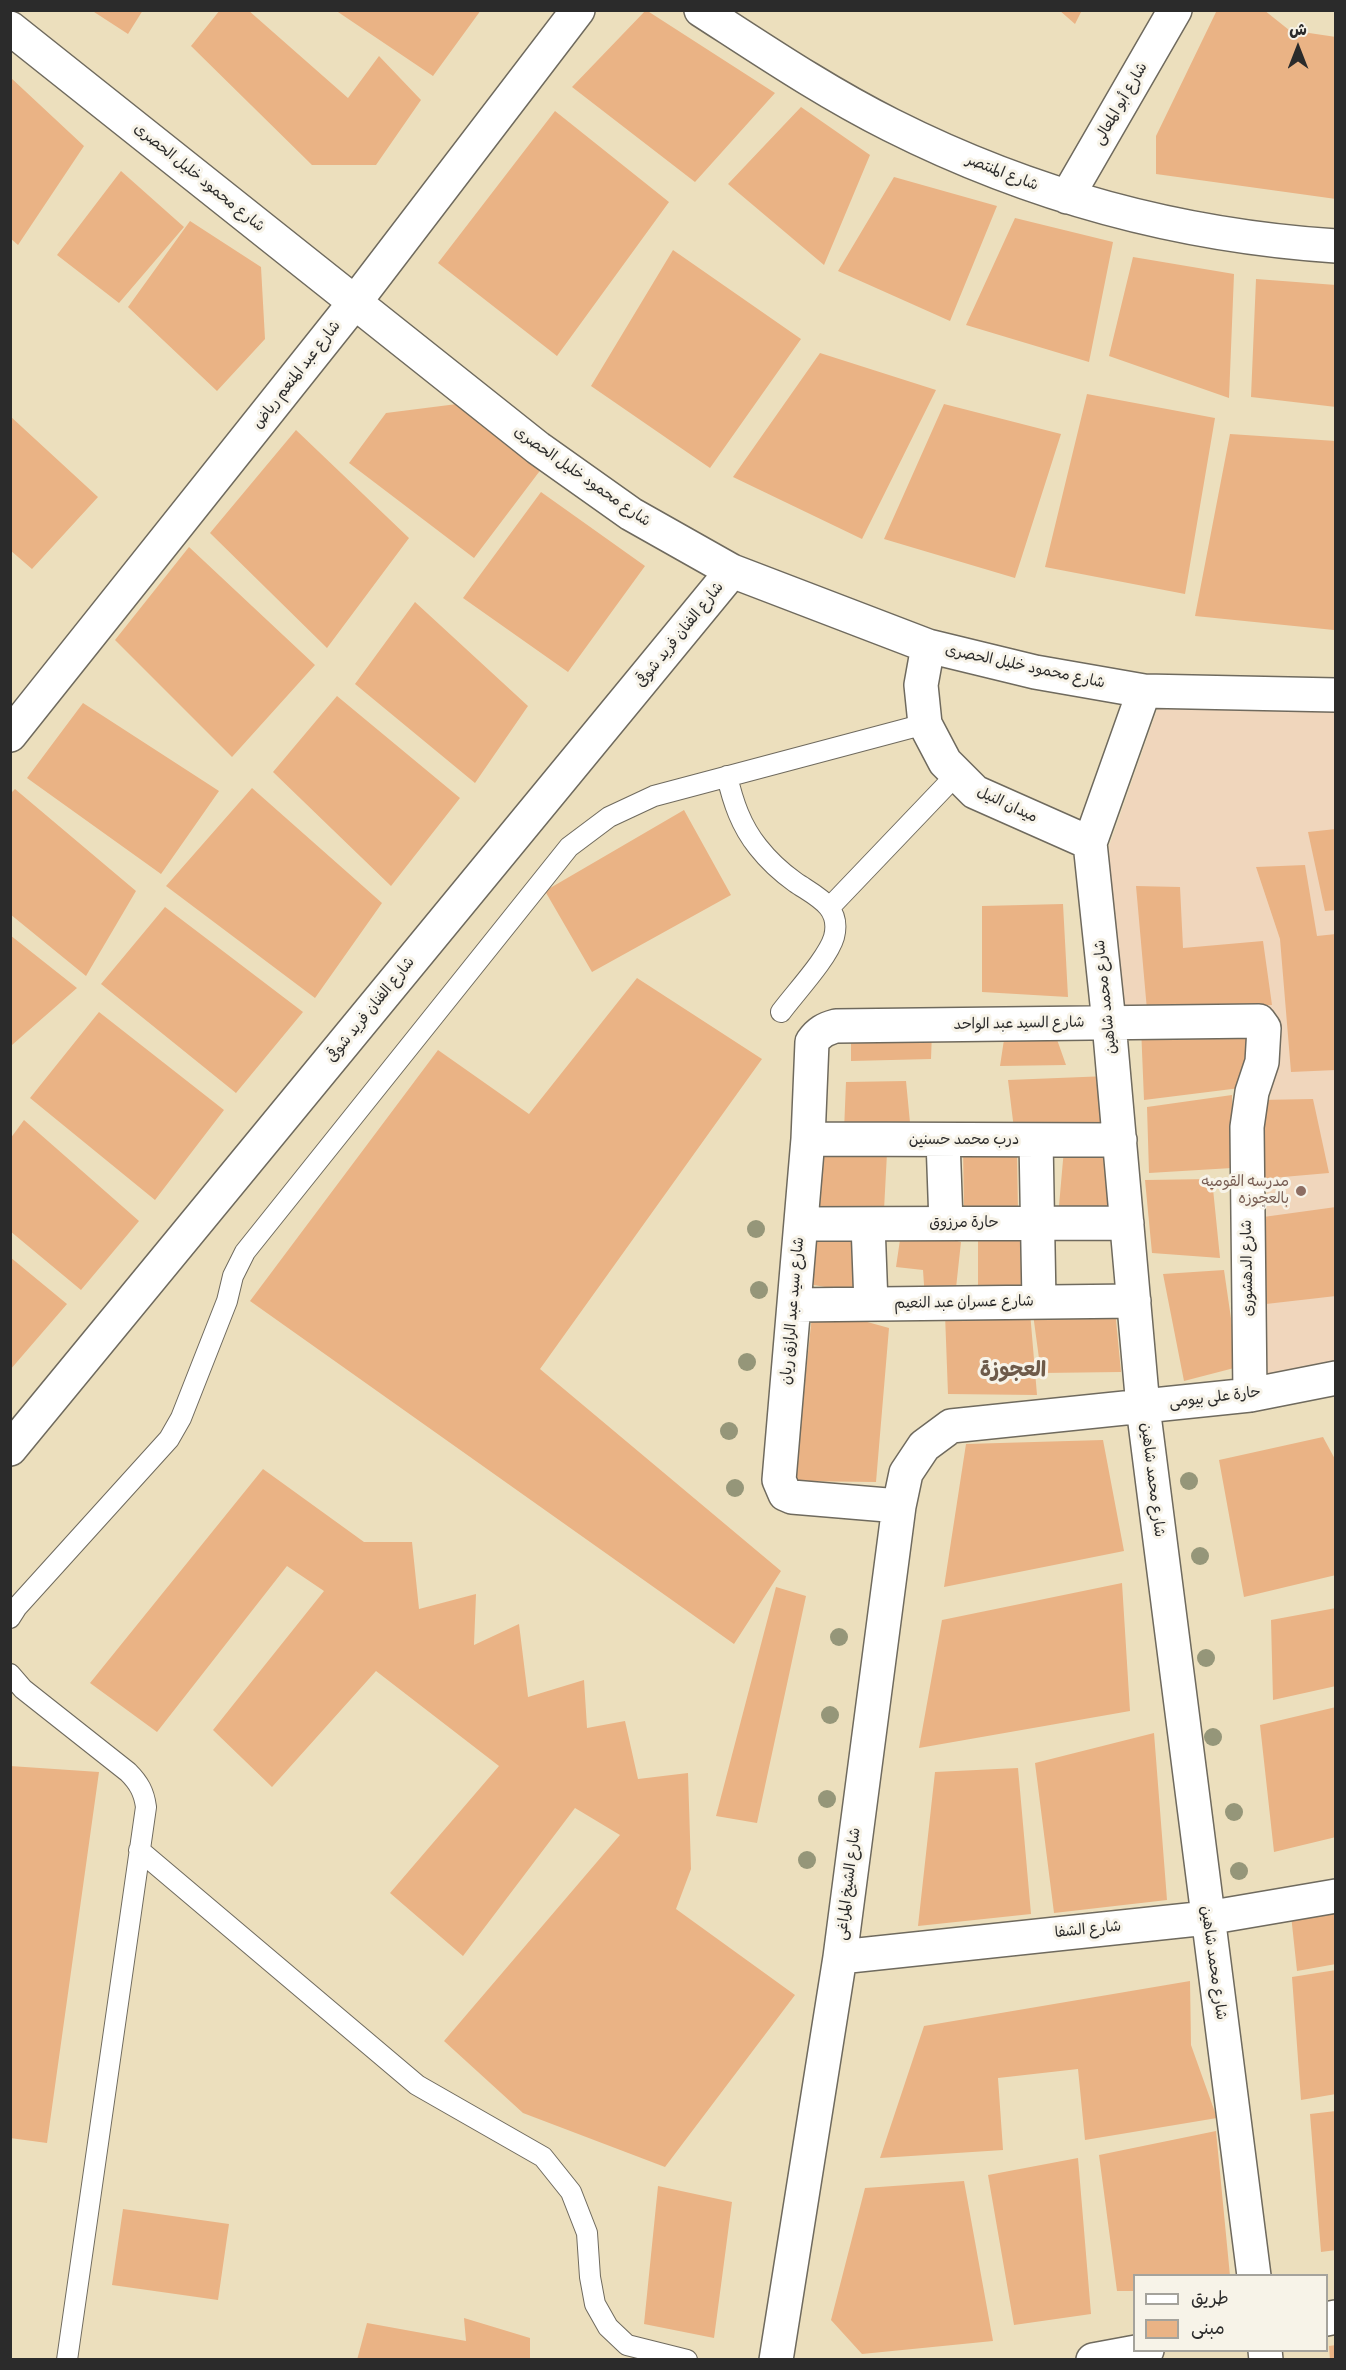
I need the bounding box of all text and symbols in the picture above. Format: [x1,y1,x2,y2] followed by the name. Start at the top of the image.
[1268,18,1328,78] north arrow
[1289,20,1307,40] text: ش
[1090,60,1152,148] street label: شارع أبو المعالى
[130,120,268,236] street label: شارع محمود خليل الحصرى
[963,151,1041,195] street label: شارع المنتصر
[249,317,345,433] street label: شارع عبد المنعم رياض
[510,423,654,531] street label: شارع محمود خليل الحصرى
[632,579,728,691] street label: شارع الفنان فريد شوقى
[943,641,1107,693] street label: شارع محمود خليل الحصرى
[974,783,1040,827] street label: ميدان النيل
[1091,939,1121,1055] street label: شارع محمد شاهين
[323,954,419,1066] street label: شارع الفنان فريد شوقى
[953,1014,1085,1034] street label: شارع السيد عبد الواحد
[909,1131,1019,1149] street label: درب محمد حسنين
[1202,1173,1289,1208] place label: مدرسه القوميه بالعجوزه
[1294,1184,1308,1198] marker: مدرسه القوميه بالعجوزه
[929,1214,999,1232] street label: حارة مرزوق
[1238,1219,1258,1317] street label: شارع الدهشورى
[778,1236,808,1386] street label: شارع سيد عبد الرازق ريان
[894,1293,1034,1313] street label: شارع عسران عبد النعيم
[980,1358,1046,1384] district label: العجوزة
[1168,1383,1262,1413] street label: حارة على بيومى
[1136,1422,1168,1538] street label: شارع محمد شاهين
[833,1827,865,1941] street label: شارع الشيخ المراغى
[1196,1905,1230,2021] street label: شارع محمد شاهين
[1054,1918,1122,1942] street label: شارع الشفا
[1133,2274,1328,2352] legend
[1191,2287,1229,2310] text: طريق
[1191,2317,1225,2340] text: مبنى

